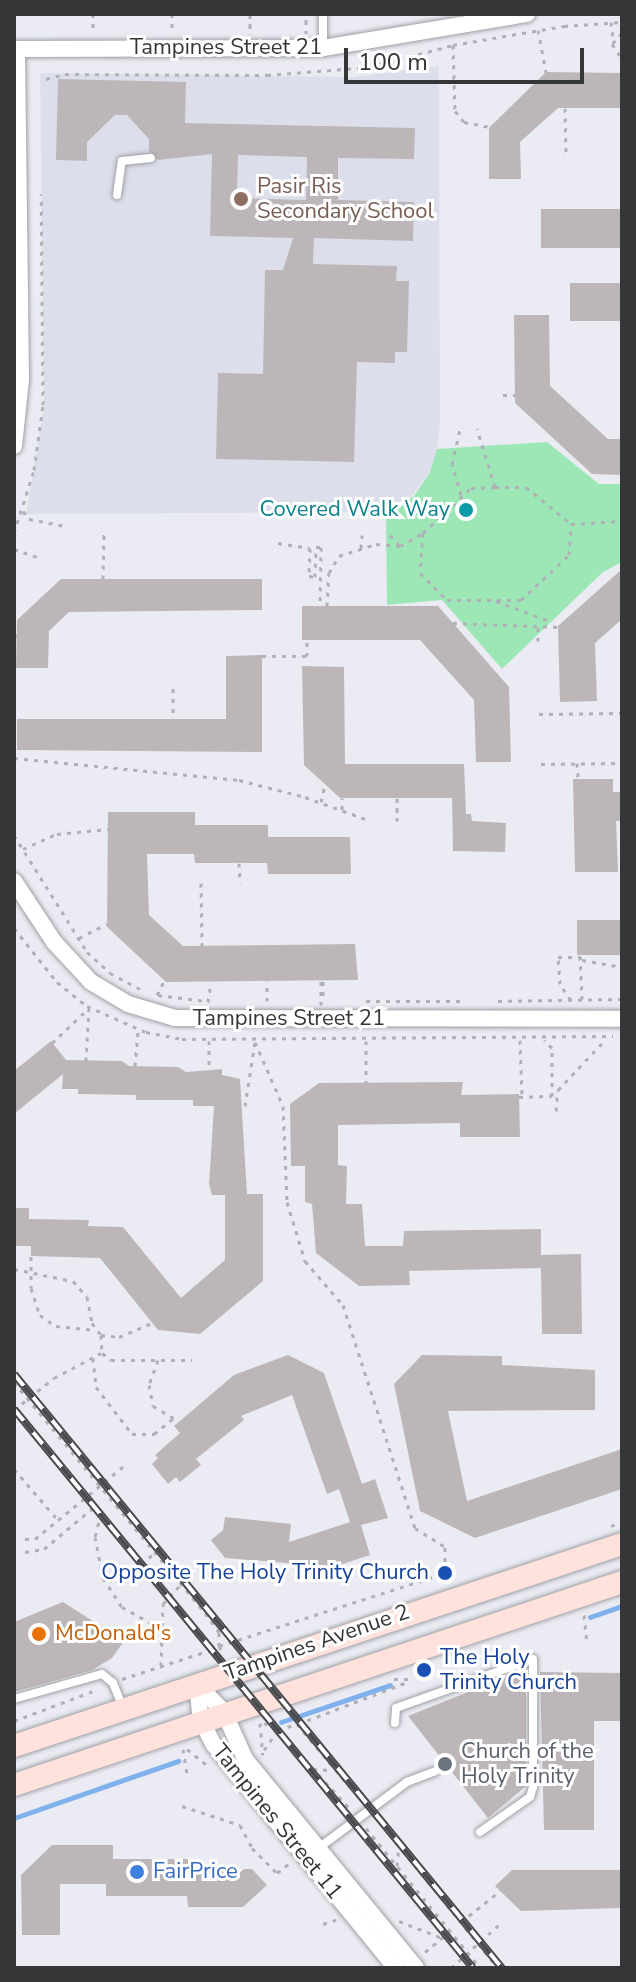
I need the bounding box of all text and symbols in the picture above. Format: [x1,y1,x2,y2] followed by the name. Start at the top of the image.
[348,32,588,82] scale bar
[130,35,322,61] street label: Tampines Street 21
[358,46,428,78] text: 100 m
[257,173,434,224] place label: Pasir Ris Secondary School
[232,190,250,208] marker: Pasir Ris Secondary School
[259,497,450,523] place label: Covered Walk Way
[457,501,475,519] marker: Covered Walk Way
[193,1006,385,1032] street label: Tampines Street 21
[101,1560,429,1586] place label: Opposite The Holy Trinity Church
[436,1564,454,1582] marker: Opposite The Holy Trinity Church
[221,1599,413,1687] street label: Tampines Avenue 2
[55,1621,171,1647] place label: McDonald's
[30,1625,48,1643] marker: McDonald's
[440,1644,577,1696] place label: The Holy Trinity Church
[415,1661,433,1679] marker: The Holy Trinity Church
[461,1738,594,1790] place label: Church of the Holy Trinity
[206,1739,348,1905] street label: Tampines Street 11
[436,1755,454,1773] marker: Church of the Holy Trinity
[153,1859,238,1885] place label: FairPrice
[128,1863,146,1881] marker: FairPrice

